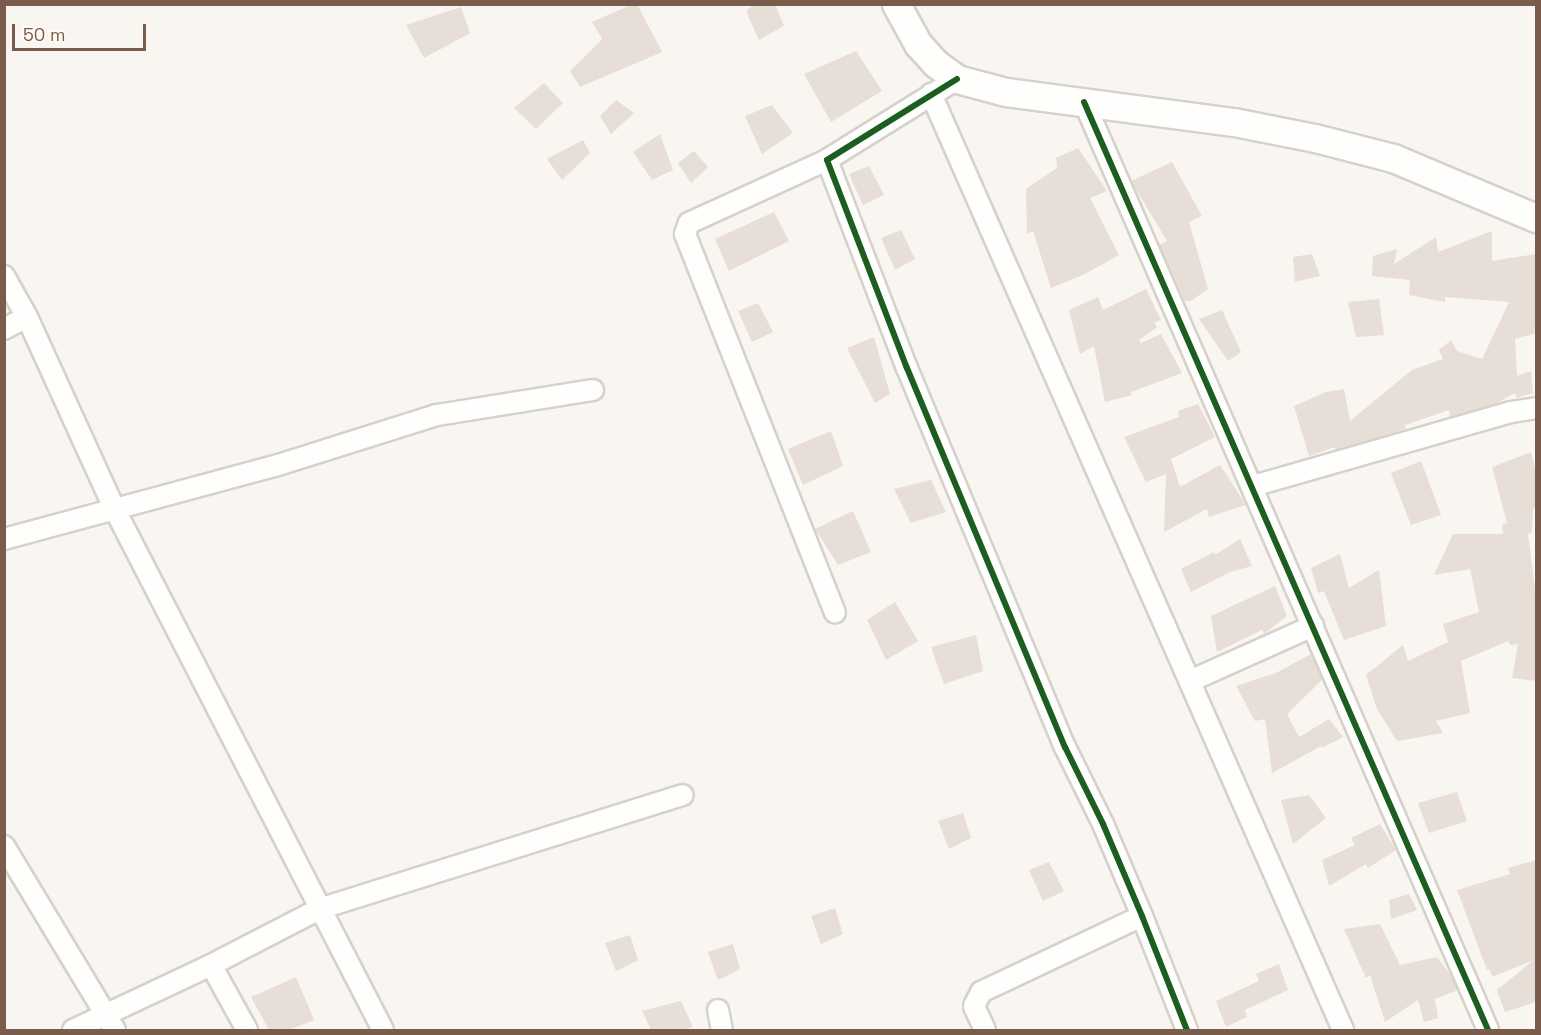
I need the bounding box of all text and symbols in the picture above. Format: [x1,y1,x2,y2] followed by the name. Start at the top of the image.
[15,12,148,50] scale bar
[23,23,65,46] text: 50 m

